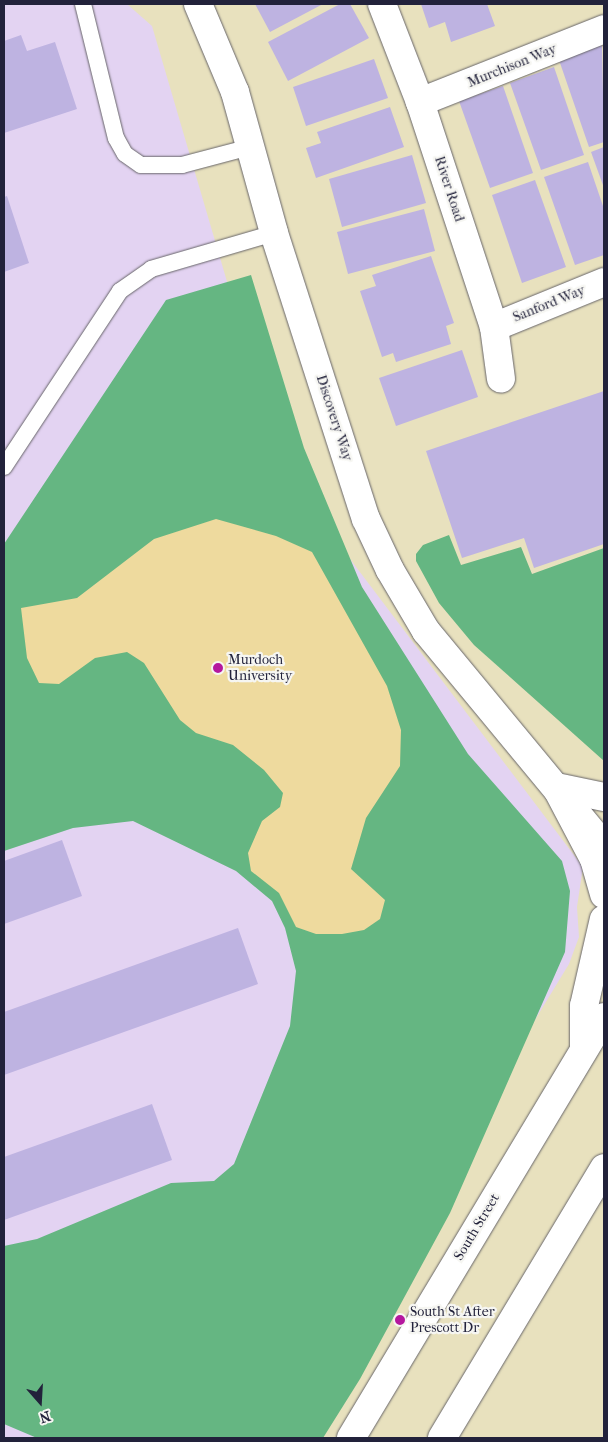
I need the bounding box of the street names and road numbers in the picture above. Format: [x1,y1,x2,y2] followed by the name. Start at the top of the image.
[465,41,559,91] street label: Murchison Way
[431,154,467,224] street label: River Road
[511,282,587,326] street label: Sanford Way
[312,373,356,463] street label: Discovery Way
[451,1191,503,1263] street label: South Street

